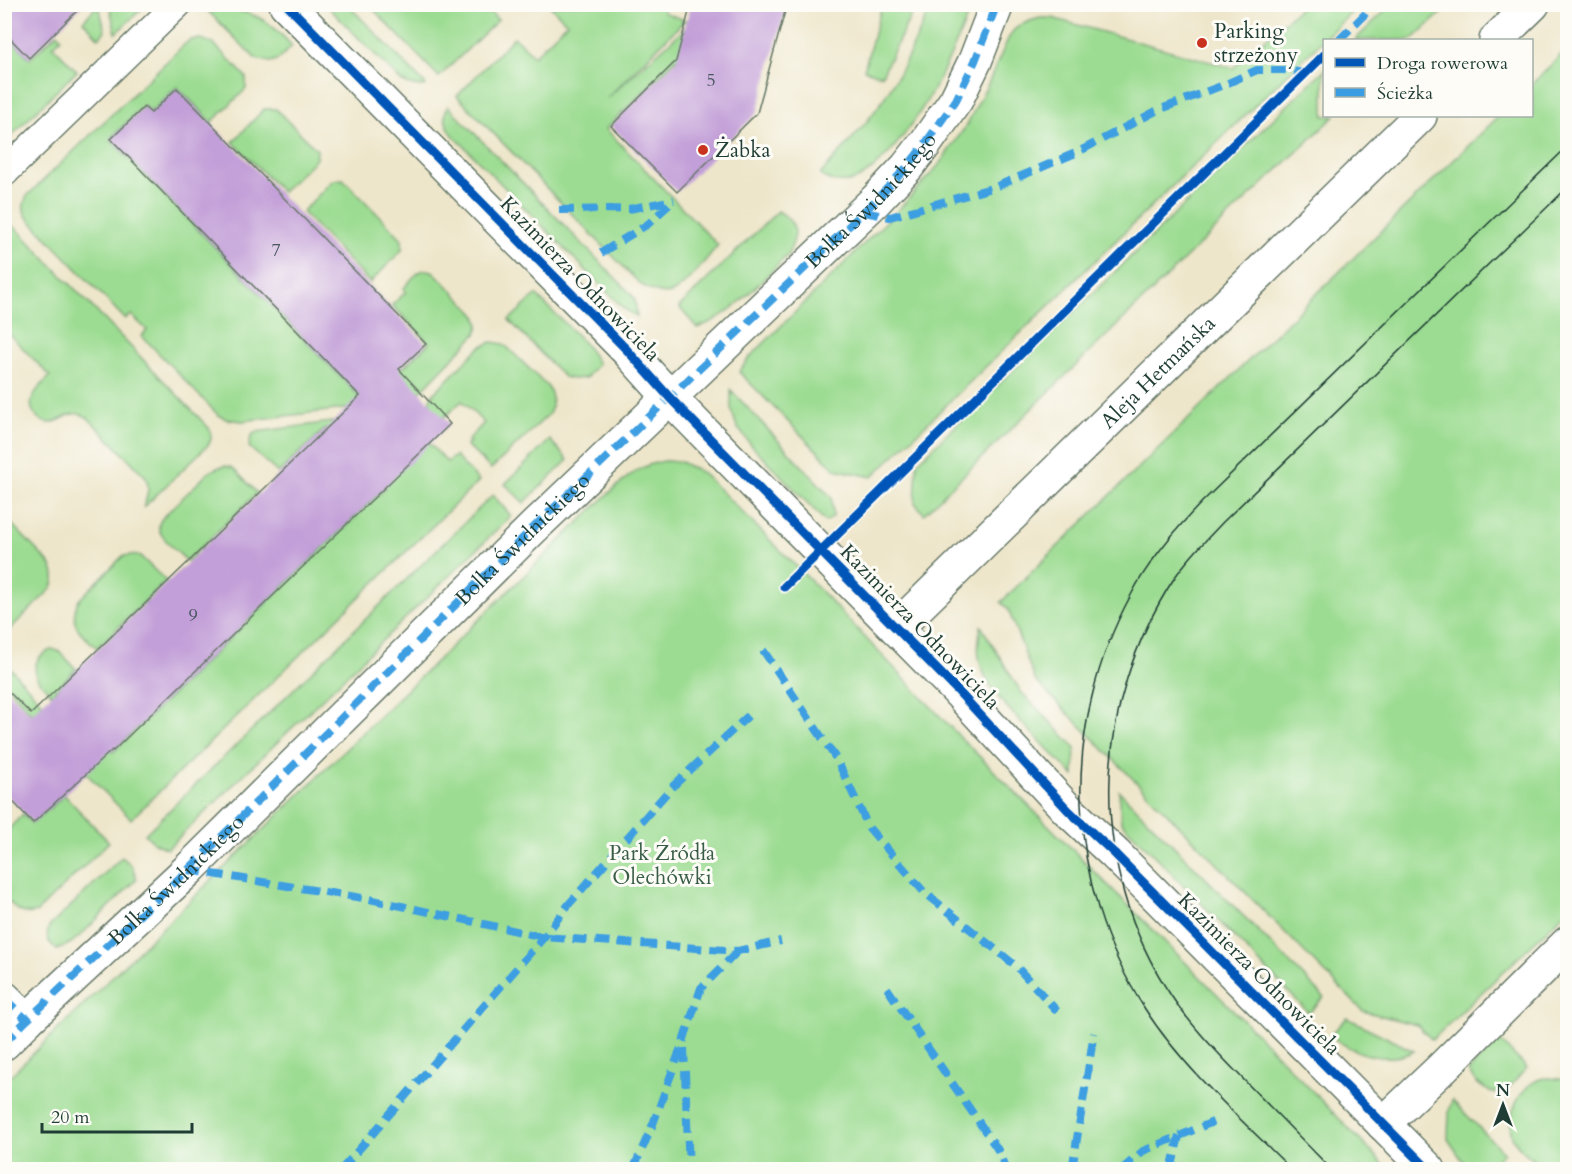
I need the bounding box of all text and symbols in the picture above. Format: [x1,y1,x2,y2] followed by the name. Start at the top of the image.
[1214,17,1298,70] place label: Parking strzeżony
[1195,36,1209,50] marker: Parking strzeżony
[1323,39,1533,117] legend
[1377,51,1508,76] text: Droga rowerowa
[706,68,716,93] house number: 5
[1377,81,1433,106] text: Ścieżka
[799,127,943,275] street label: Bolka Świdnickiego
[715,136,771,165] place label: Żabka
[696,143,710,157] marker: Żabka
[493,190,667,368] street label: Kazimierza Odnowiciela
[271,238,281,263] house number: 7
[1094,309,1222,435] street label: Aleja Hetmańska
[448,466,596,612] street label: Bolka Świdnickiego
[833,538,1007,716] street label: Kazimierza Odnowiciela
[188,603,198,628] house number: 9
[101,808,251,952] street label: Bolka Świdnickiego
[609,839,715,892] park label: Park Źródła Olechówki
[1171,886,1347,1062] street label: Kazimierza Odnowiciela
[1473,1075,1533,1135] north arrow
[1496,1080,1510,1102] text: N
[42,1096,192,1134] scale bar
[51,1105,90,1130] text: 20 m

